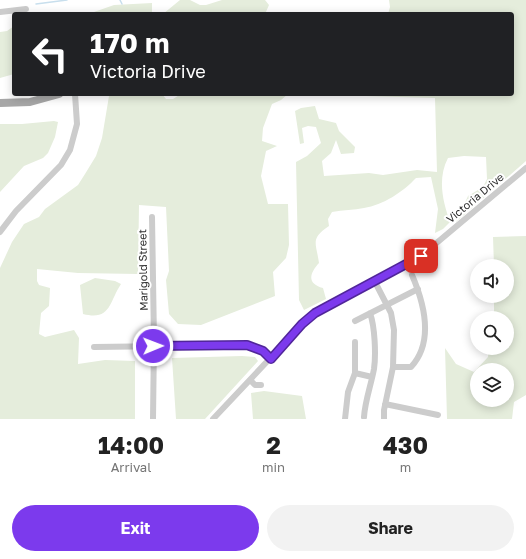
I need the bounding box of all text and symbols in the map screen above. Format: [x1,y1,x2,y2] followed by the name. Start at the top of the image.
[90,26,169,59] text: 170 m
[24,28,76,80] icon: left
[90,60,206,82] text: Victoria Drive
[443,170,506,225] street label: Victoria Drive
[135,229,150,311] street label: Marigold Street
[404,239,438,273] pin
[410,245,432,267] icon: arrive
[470,259,514,407] map controls
[470,259,514,303] button: sound
[470,311,514,355] button: search
[132,325,174,367] position arrow
[470,363,514,407] button: layers
[98,430,164,459] text: 14:00
[266,430,281,459] text: 2
[383,430,428,459] text: 430
[111,459,151,475] text: Arrival
[262,459,285,475] text: min
[400,459,411,475] text: m
[12,505,259,551] button: Exit
[267,505,514,551] button: Share

